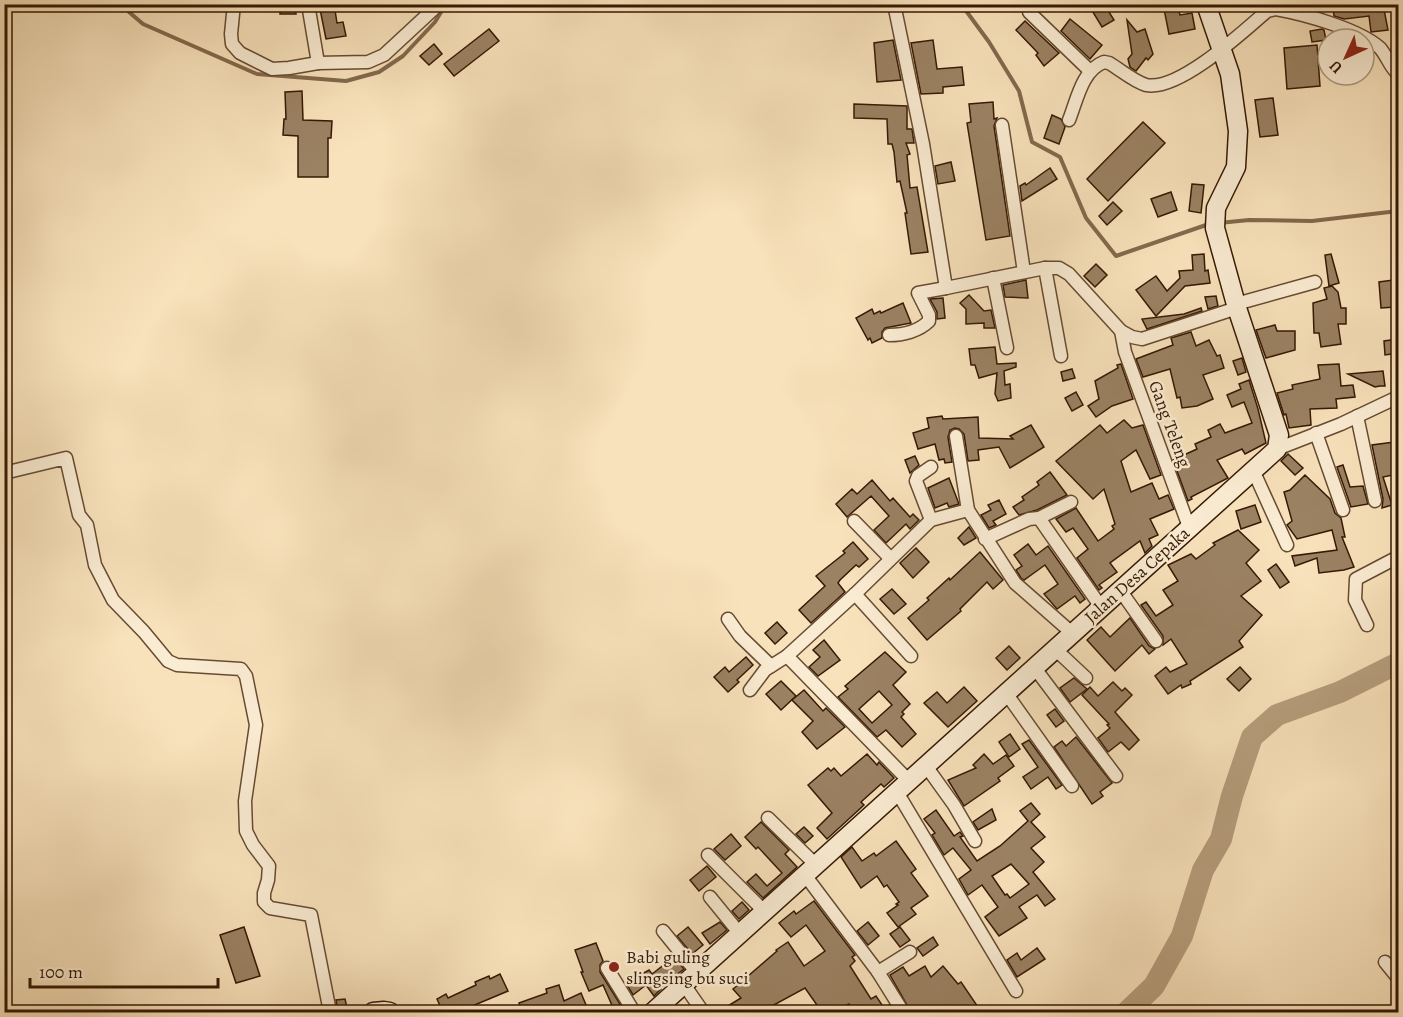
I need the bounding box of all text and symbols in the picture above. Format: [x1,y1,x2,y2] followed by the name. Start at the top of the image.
[1316,27,1376,87] north arrow
[1324,55,1348,78] text: U
[1143,377,1197,471] street label: Gang Teleng
[1079,521,1195,629] street label: Jalan Desa Cepaka
[626,945,748,990] place label: Babi guling slingsing bu suci
[30,951,218,989] scale bar
[39,960,83,984] text: 100 m
[607,960,621,974] marker: Babi guling slingsing bu suci

